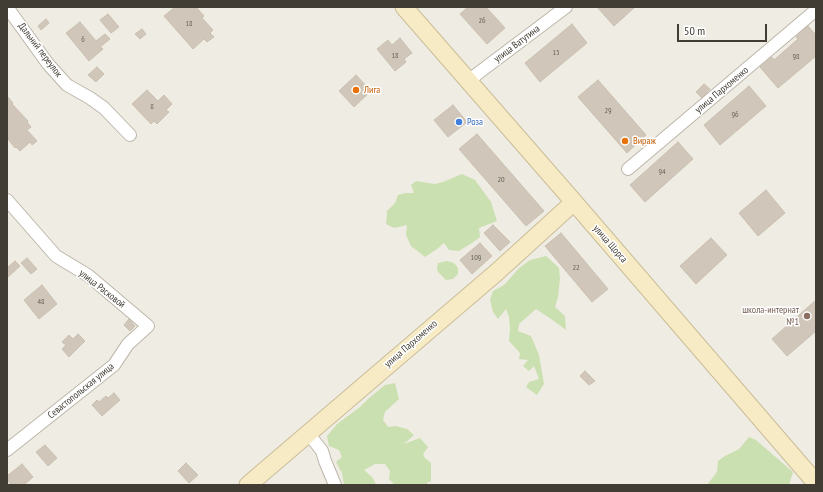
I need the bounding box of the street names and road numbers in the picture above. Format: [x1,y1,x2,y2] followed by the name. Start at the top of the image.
[16,20,64,80] street label: Дальний переулок
[492,23,542,65] street label: улица Ватутина
[693,64,751,116] street label: улица Пархоменко
[590,223,630,265] street label: улица Щорса
[77,267,127,311] street label: улица Расковой
[382,318,440,370] street label: улица Пархоменко
[46,361,116,421] street label: Севастопольская улица

